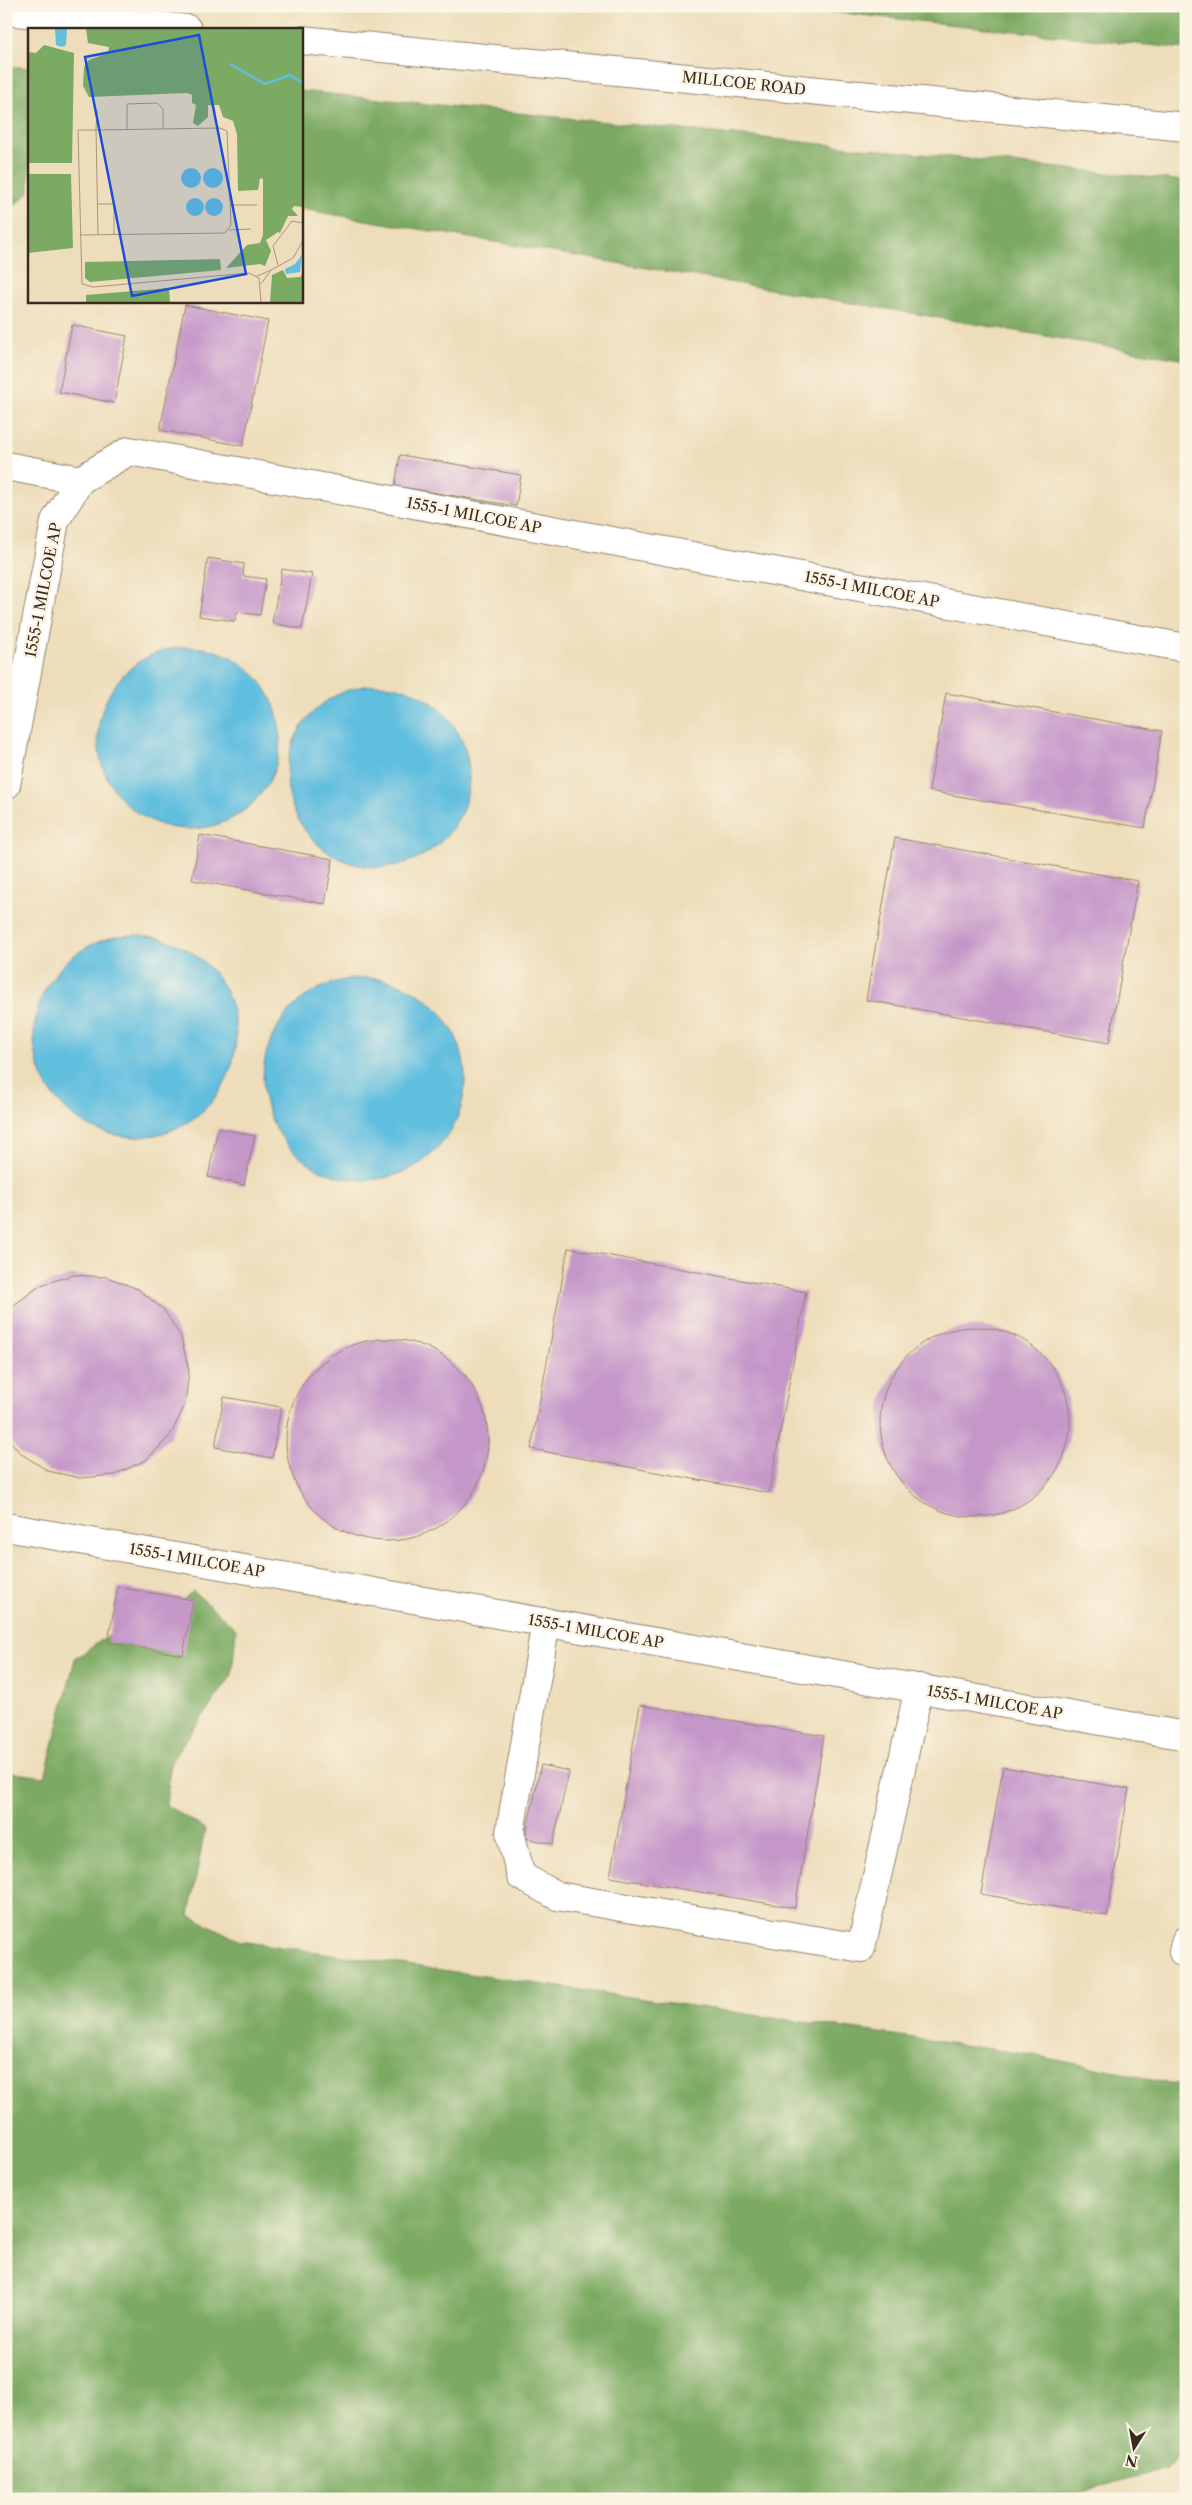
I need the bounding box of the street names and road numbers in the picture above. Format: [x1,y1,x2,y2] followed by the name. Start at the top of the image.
[681,67,807,99] street label: MILLCOE ROAD
[405,493,543,537] street label: 1555-1 MILCOE AP
[21,521,65,659] street label: 1555-1 MILCOE AP
[803,567,941,611] street label: 1555-1 MILCOE AP
[128,1539,266,1581] street label: 1555-1 MILCOE AP
[527,1610,665,1652] street label: 1555-1 MILCOE AP
[926,1681,1064,1723] street label: 1555-1 MILCOE AP

